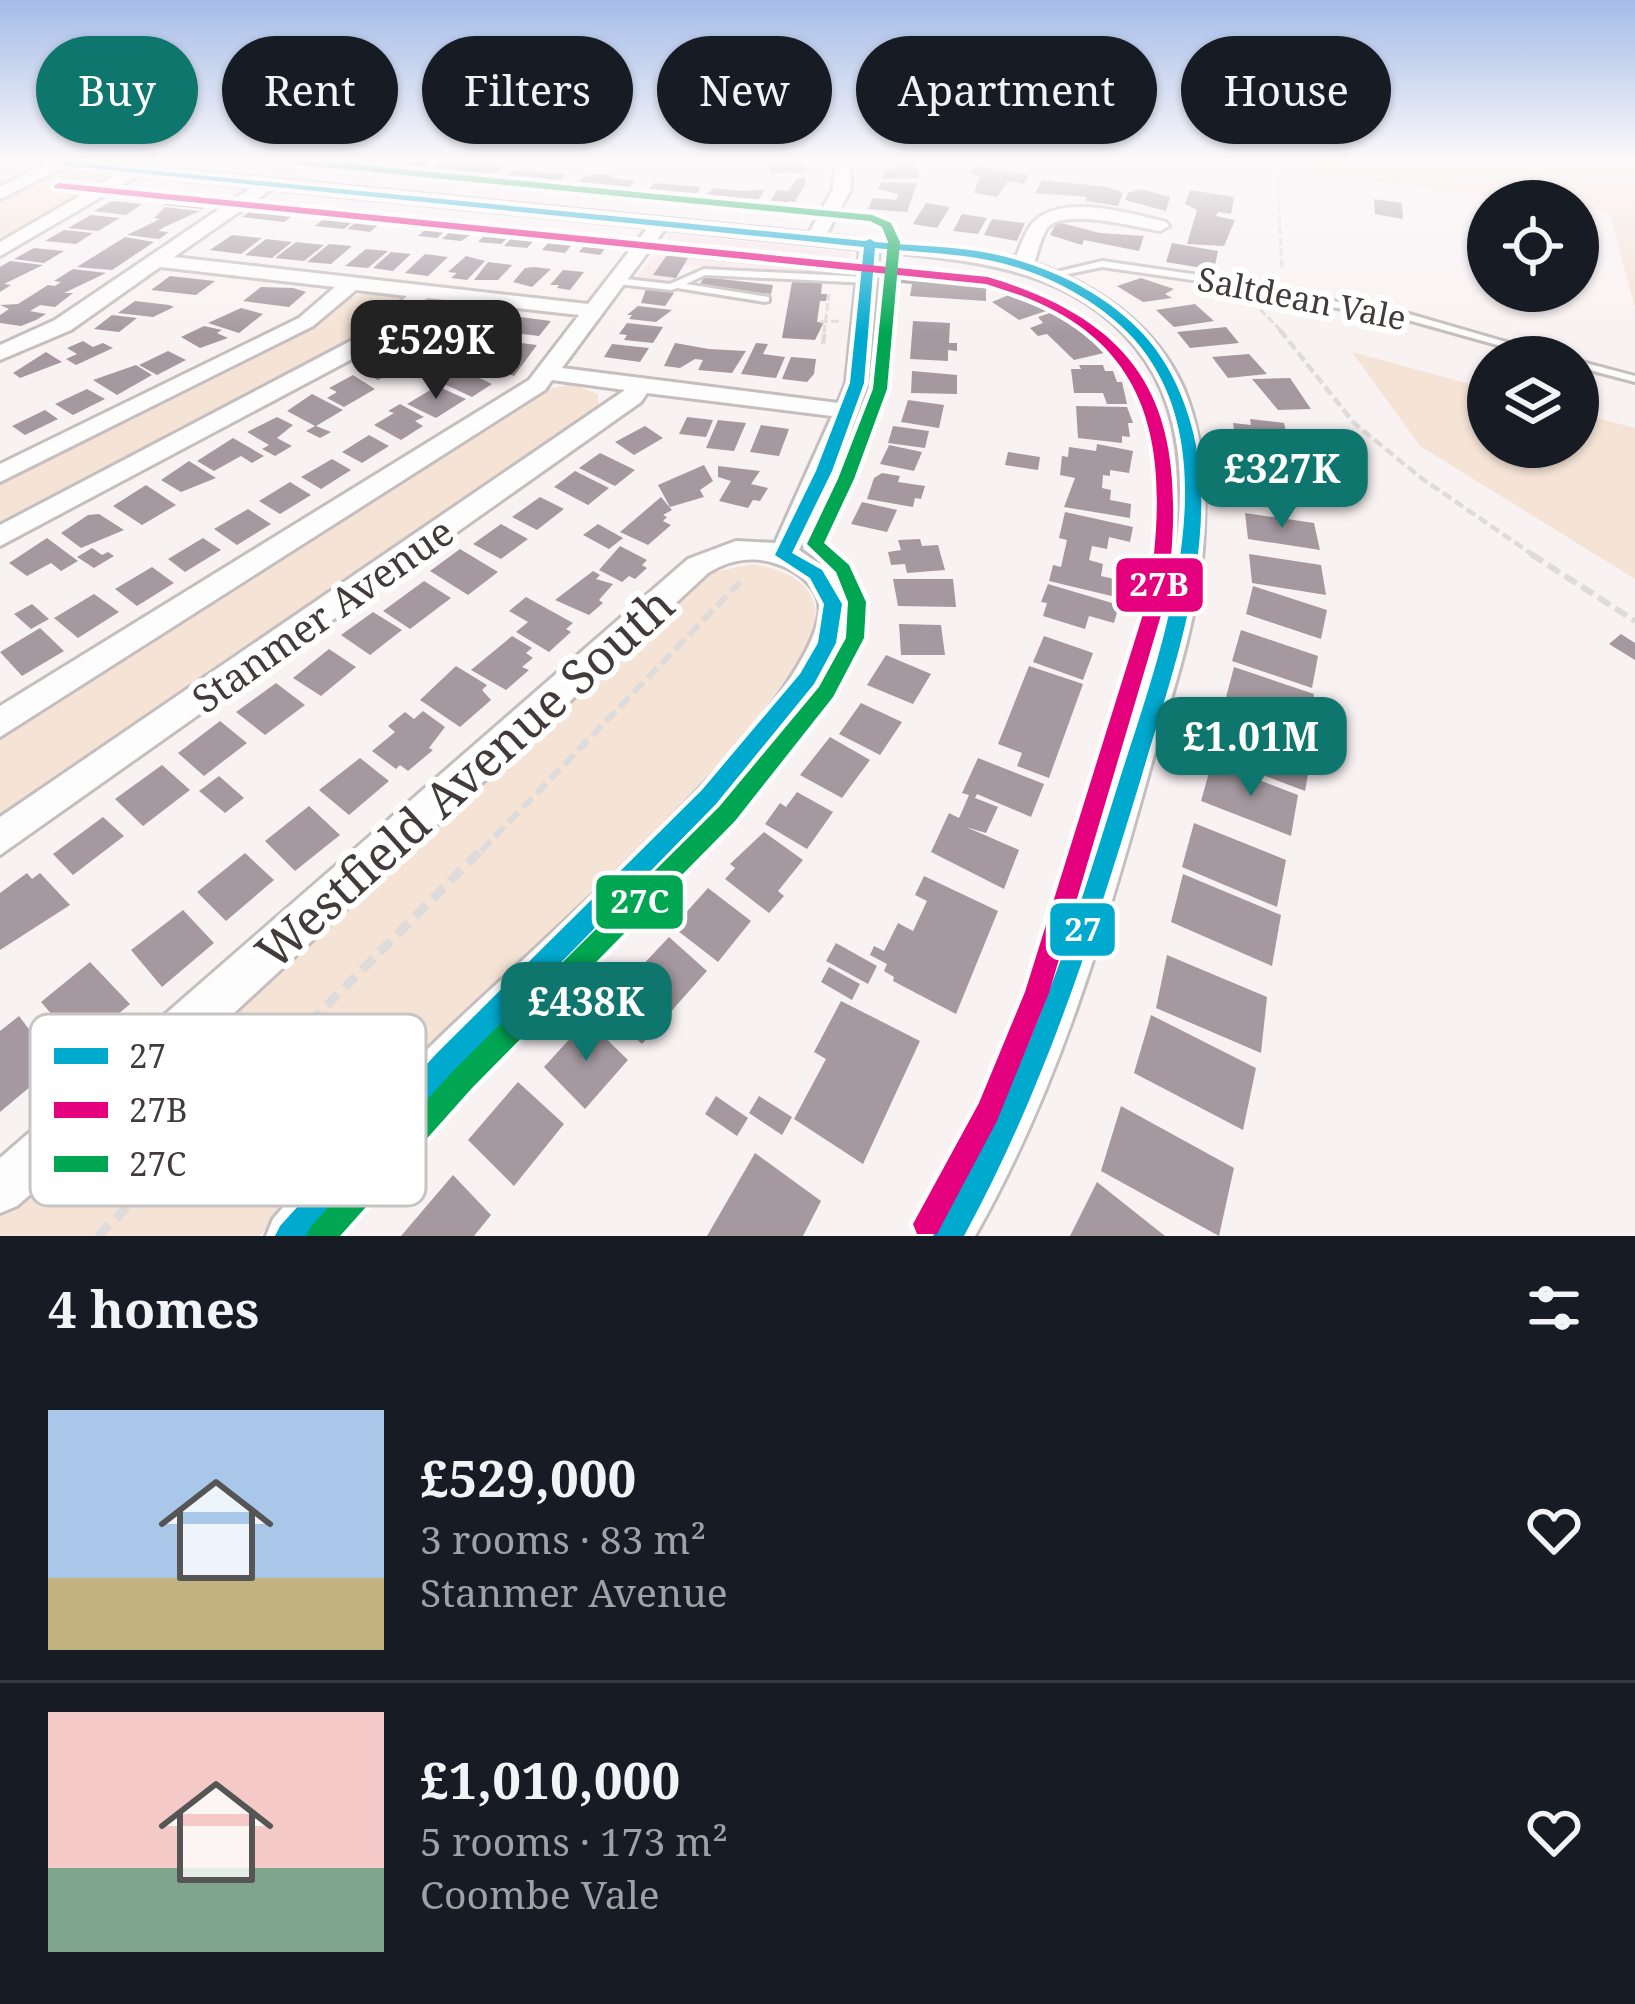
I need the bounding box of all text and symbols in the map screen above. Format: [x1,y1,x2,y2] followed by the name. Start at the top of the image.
[36,36,198,144] chip: Buy
[222,36,398,144] chip: Rent
[422,36,633,144] chip: Filters
[657,36,832,144] chip: New
[856,36,1157,144] chip: Apartment
[1181,36,1391,144] chip: House
[1467,180,1599,468] map controls
[1467,180,1599,312] button: locate
[1194,256,1410,340] street label: Saltdean Vale
[352,300,520,402] pin: £529K
[378,312,494,365] text: £529K
[1467,336,1599,468] button: layers
[1198,429,1366,531] pin: £327K
[1224,441,1340,494] text: £327K
[181,504,463,724] street label: Stanmer Avenue
[1114,556,1205,614] line badge: 27B
[1129,561,1189,606] text: 27B
[241,572,687,982] street label: Westfield Avenue South
[1153,697,1349,799] pin: £1.01M
[1183,709,1319,762] text: £1.01M
[594,873,685,931] line badge: 27C
[610,878,670,923] text: 27C
[1048,901,1117,958] line badge: 27
[1064,906,1102,951] text: 27
[502,962,670,1064] pin: £438K
[528,974,644,1027] text: £438K
[30,1014,426,1206] legend
[129,1033,166,1078] text: 27
[129,1087,187,1132] text: 27B
[129,1141,186,1186] text: 27C
[48,1273,259,1343] text: 4 homes
[1521,1275,1587,1341] icon: filters
[420,1442,636,1512] text: £529,000
[144,1458,288,1602] icon: home
[1521,1497,1587,1563] icon: heart
[420,1512,706,1565] text: 3 rooms · 83 m²
[420,1565,728,1618] text: Stanmer Avenue
[420,1744,680,1814] text: £1,010,000
[144,1760,288,1904] icon: home
[1521,1799,1587,1865] icon: heart
[420,1814,728,1867] text: 5 rooms · 173 m²
[420,1867,660,1920] text: Coombe Vale

